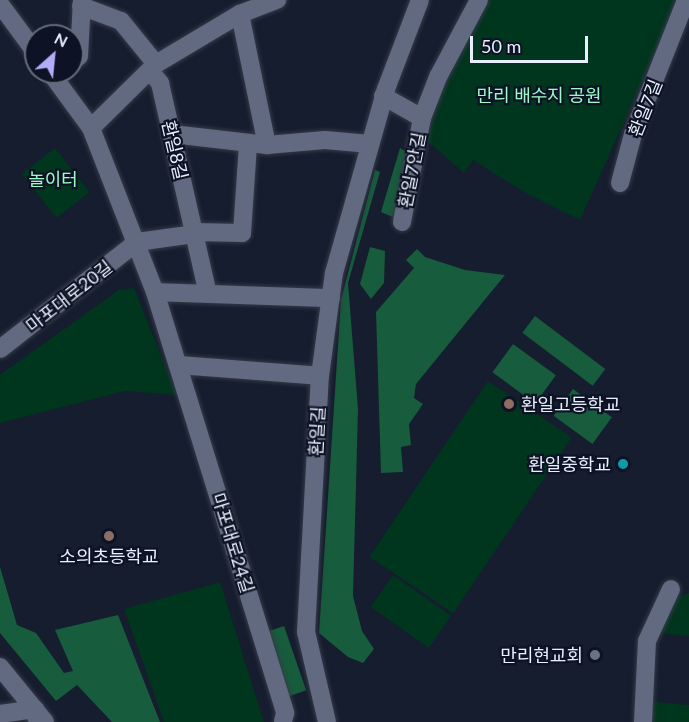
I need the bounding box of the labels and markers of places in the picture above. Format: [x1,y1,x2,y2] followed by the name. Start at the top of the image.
[521,393,620,415] place label: 환일고등학교
[502,397,516,411] marker: 환일고등학교
[528,453,611,475] place label: 환일중학교
[616,457,630,471] marker: 환일중학교
[102,529,116,543] marker: 소의초등학교
[59,545,159,567] place label: 소의초등학교
[500,644,583,666] place label: 만리현교회
[588,648,602,662] marker: 만리현교회

